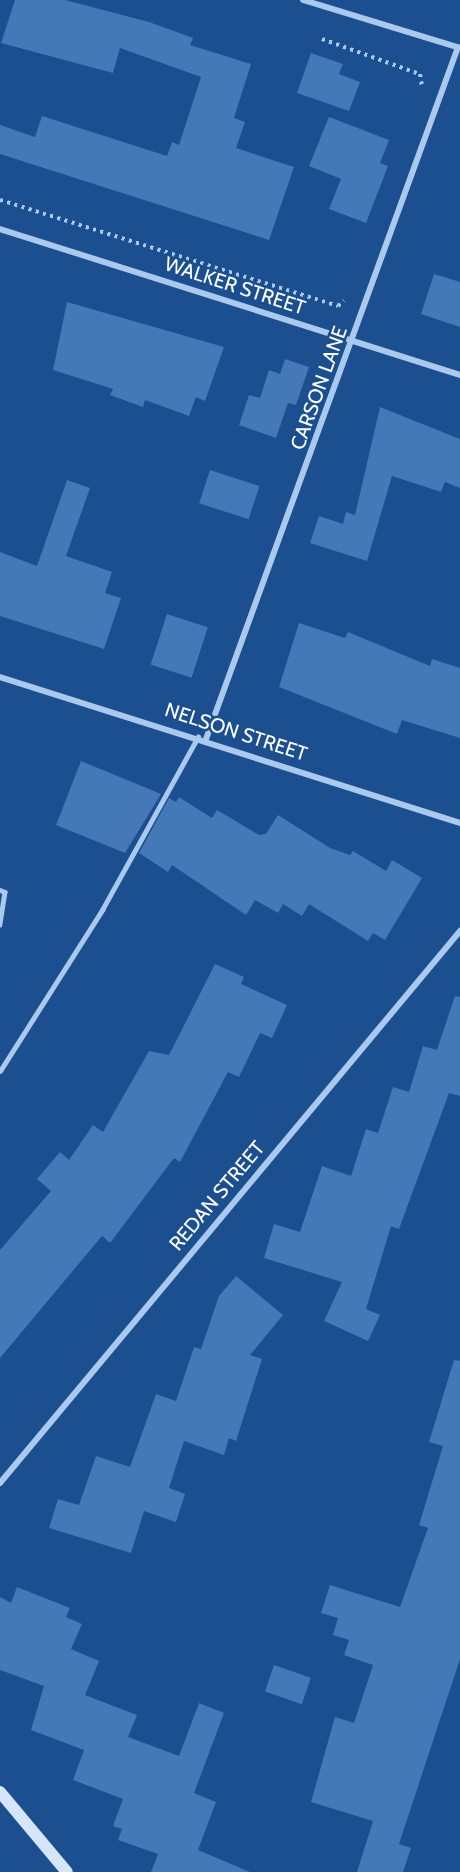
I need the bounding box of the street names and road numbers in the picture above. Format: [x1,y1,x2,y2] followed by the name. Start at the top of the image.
[162,252,308,320] street label: WALKER STREET
[286,323,352,453] street label: CARSON LANE
[162,698,310,766] street label: NELSON STREET
[164,1136,270,1256] street label: REDAN STREET

